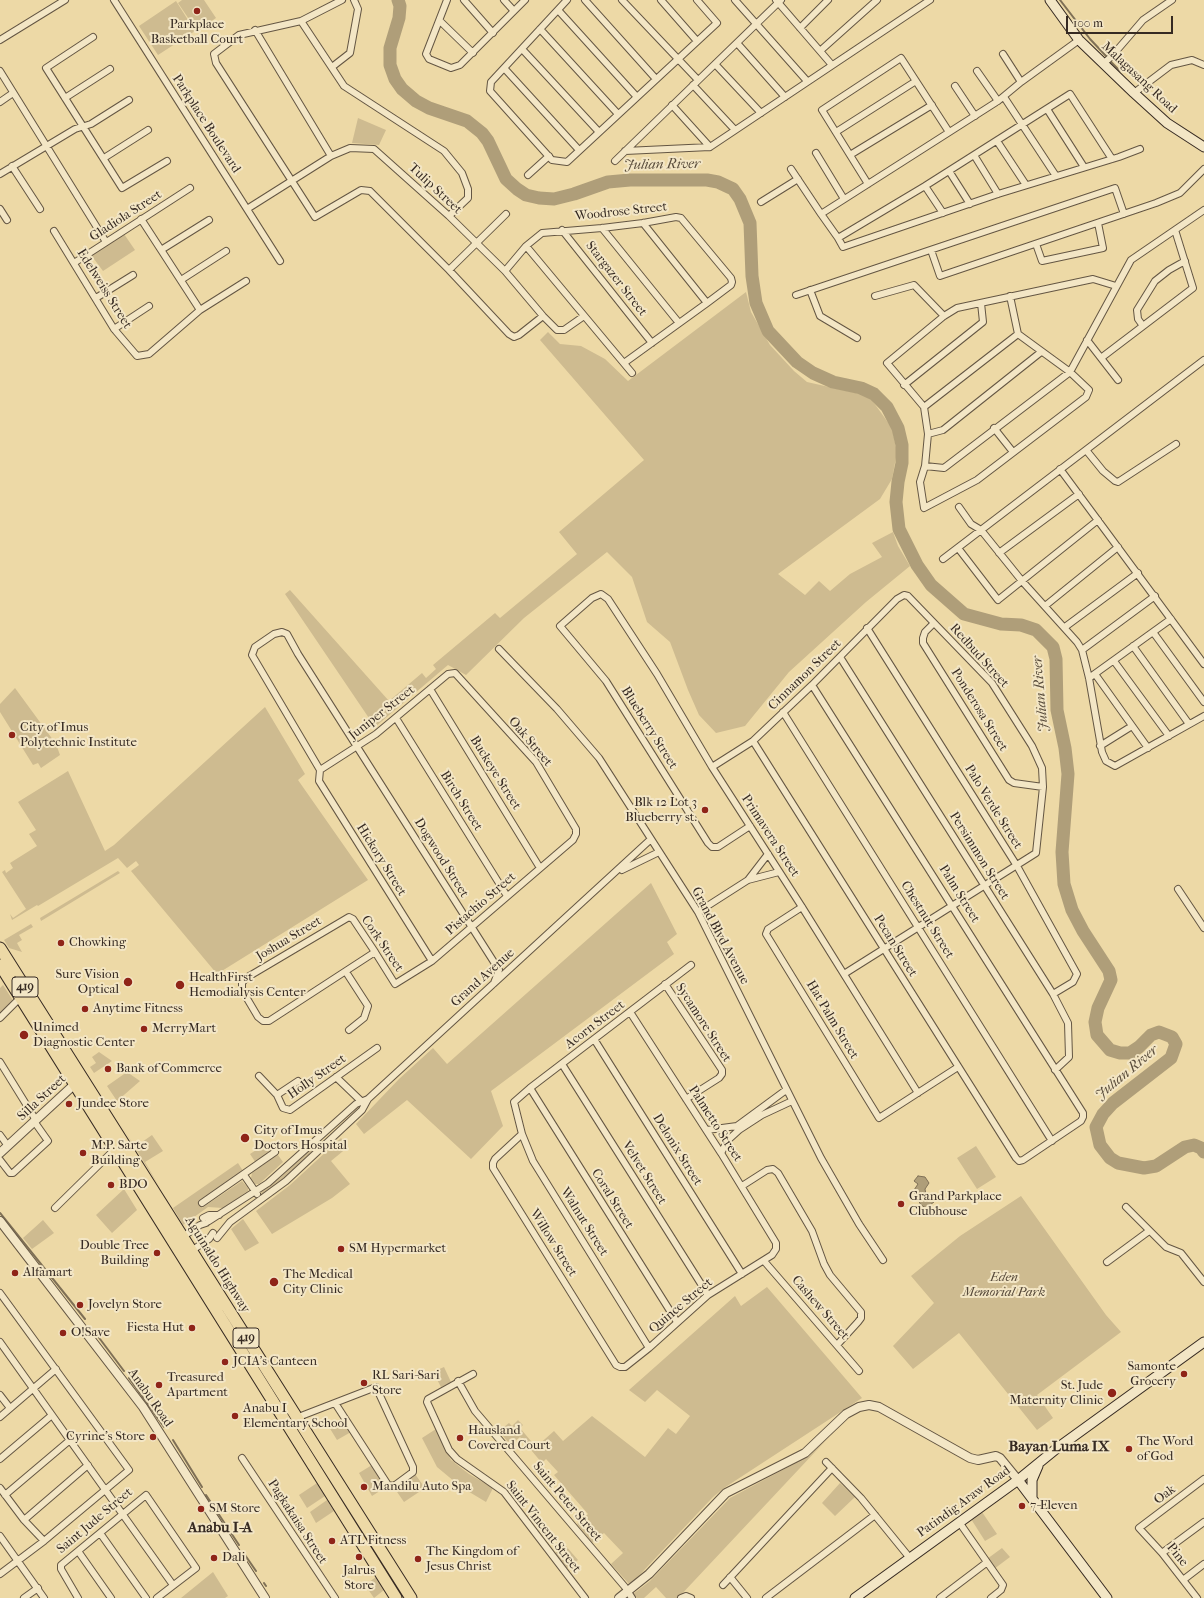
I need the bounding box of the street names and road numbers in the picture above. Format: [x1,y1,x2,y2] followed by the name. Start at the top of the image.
[1098,39,1180,117] street label: Malagasang Road
[168,72,244,176] street label: Parkplace Boulevard
[405,160,465,218] street label: Tulip Street
[87,187,165,245] street label: Gladiola Street
[574,199,668,225] street label: Woodrose Street
[582,238,650,320] street label: Stargazer Street
[73,246,135,332] street label: Edelweiss Street
[946,621,1012,691] street label: Redbud Street
[765,636,845,714] street label: Cinnamon Street
[947,666,1011,754] street label: Ponderosa Street
[346,682,418,744] street label: Juniper Street
[617,684,681,772] street label: Blueberry Street
[505,714,555,770] street label: Oak Street
[466,733,524,813] street label: Buckeye Street
[961,762,1025,852] street label: Palo Verde Street
[436,768,486,834] street label: Birch Street
[738,792,802,880] street label: Primavera Street
[946,809,1012,903] street label: Persimmon Street
[410,815,472,901] street label: Dogwood Street
[353,821,409,899] street label: Hickory Street
[935,862,983,926] street label: Palm Street
[443,869,519,939] street label: Pistachio Street
[897,878,957,962] street label: Chestnut Street
[688,885,752,987] street label: Grand Blvd Avenue
[870,912,920,980] street label: Pecan Street
[253,913,325,965] street label: Joshua Street
[358,913,406,975] street label: Cork Street
[448,945,518,1011] street label: Grand Avenue
[12,977,38,997] road number: 419
[802,978,862,1062] street label: Hat Palm Street
[672,981,734,1065] street label: Sycamore Street
[562,997,628,1053] street label: Acorn Street
[285,1051,349,1103] street label: Holly Street
[14,1072,70,1124] street label: Silla Street
[685,1083,745,1165] street label: Palmetto Street
[649,1111,705,1189] street label: Delonix Street
[618,1138,670,1208] street label: Velvet Street
[588,1166,636,1232] street label: Coral Street
[557,1185,611,1259] street label: Walnut Street
[526,1206,580,1280] street label: Willow Street
[181,1214,253,1316] street label: Aguinaldo Highway
[788,1273,852,1343] street label: Cashew Street
[646,1275,716,1337] street label: Quince Street
[233,1328,259,1348] road number: 419
[124,1366,176,1430] street label: Anabu Road
[529,1459,605,1545] street label: Saint Peter Street
[914,1463,1014,1541] street label: Patindig Araw Road
[264,1477,330,1567] street label: Pagkakaisa Street
[502,1478,584,1576] street label: Saint Vincent Street
[1151,1482,1179,1508] street label: Oak
[54,1485,136,1557] street label: Saint Jude Street
[1163,1540,1191,1570] street label: Pine

